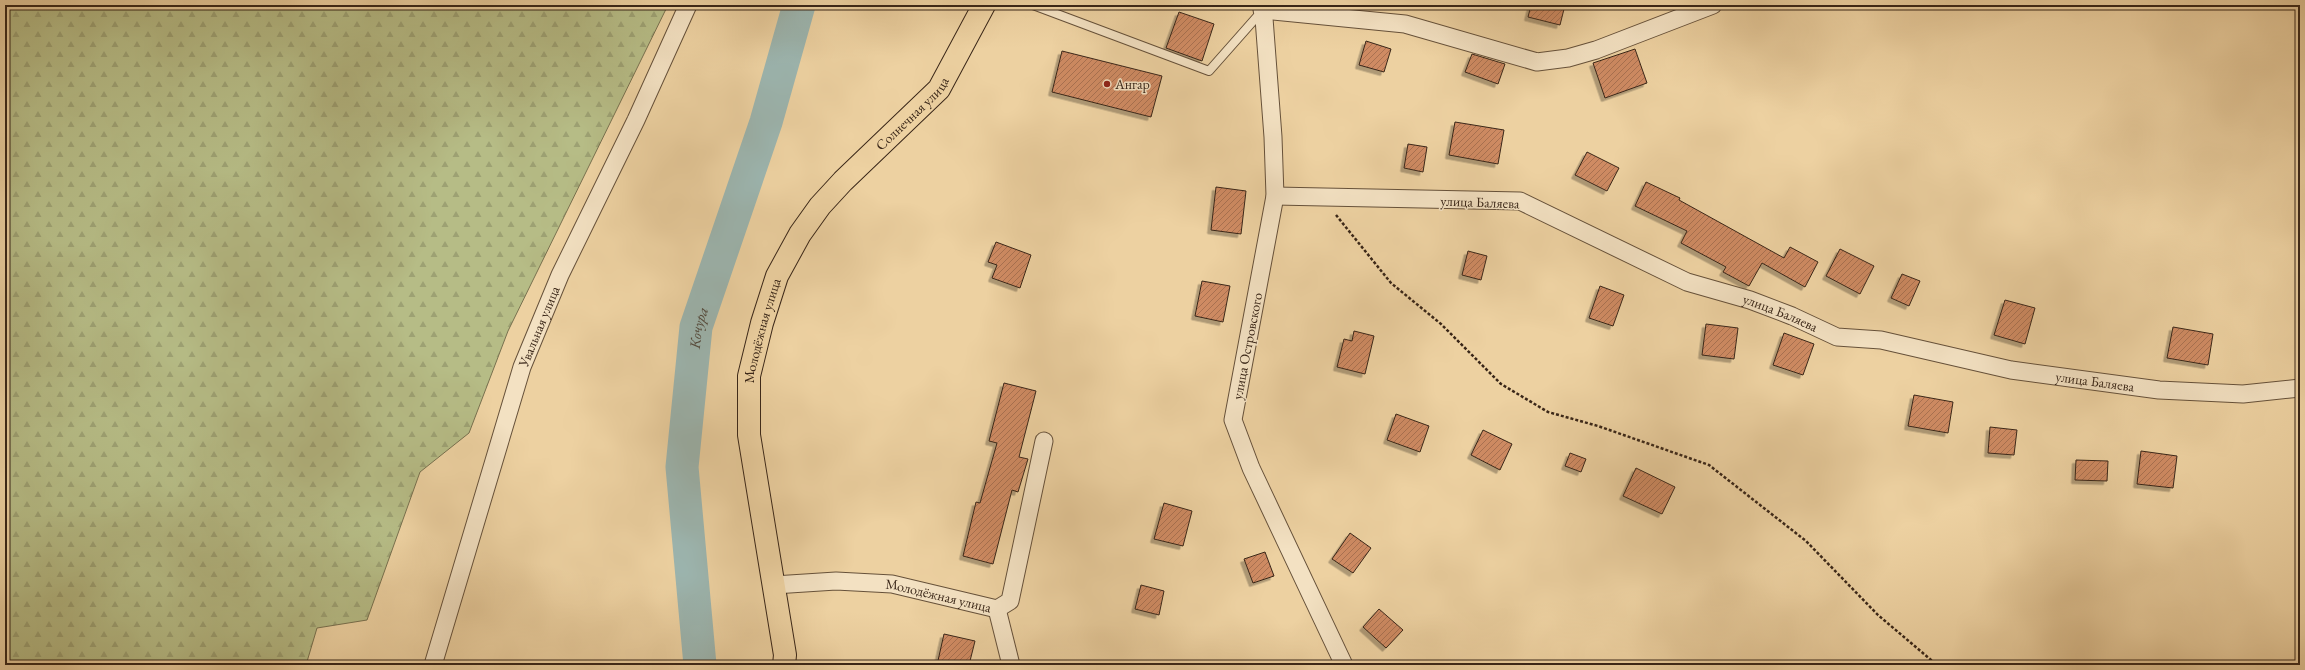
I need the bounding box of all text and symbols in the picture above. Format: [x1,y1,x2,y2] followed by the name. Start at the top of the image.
[872,73,953,154] street label: Солнечная улица
[1114,75,1150,93] place label: Ангар
[1102,79,1112,89] marker: Ангар
[1440,192,1520,212] street label: улица Баляева
[740,275,785,383] street label: Молодёжная улица
[514,283,564,370] street label: Увальная улица
[1741,289,1821,336] street label: улица Баляева
[1228,291,1266,401] street label: улица Островского
[684,304,712,351] water label: Кочура
[2054,367,2136,396] street label: улица Баляева
[885,575,994,616] street label: Молодёжная улица

